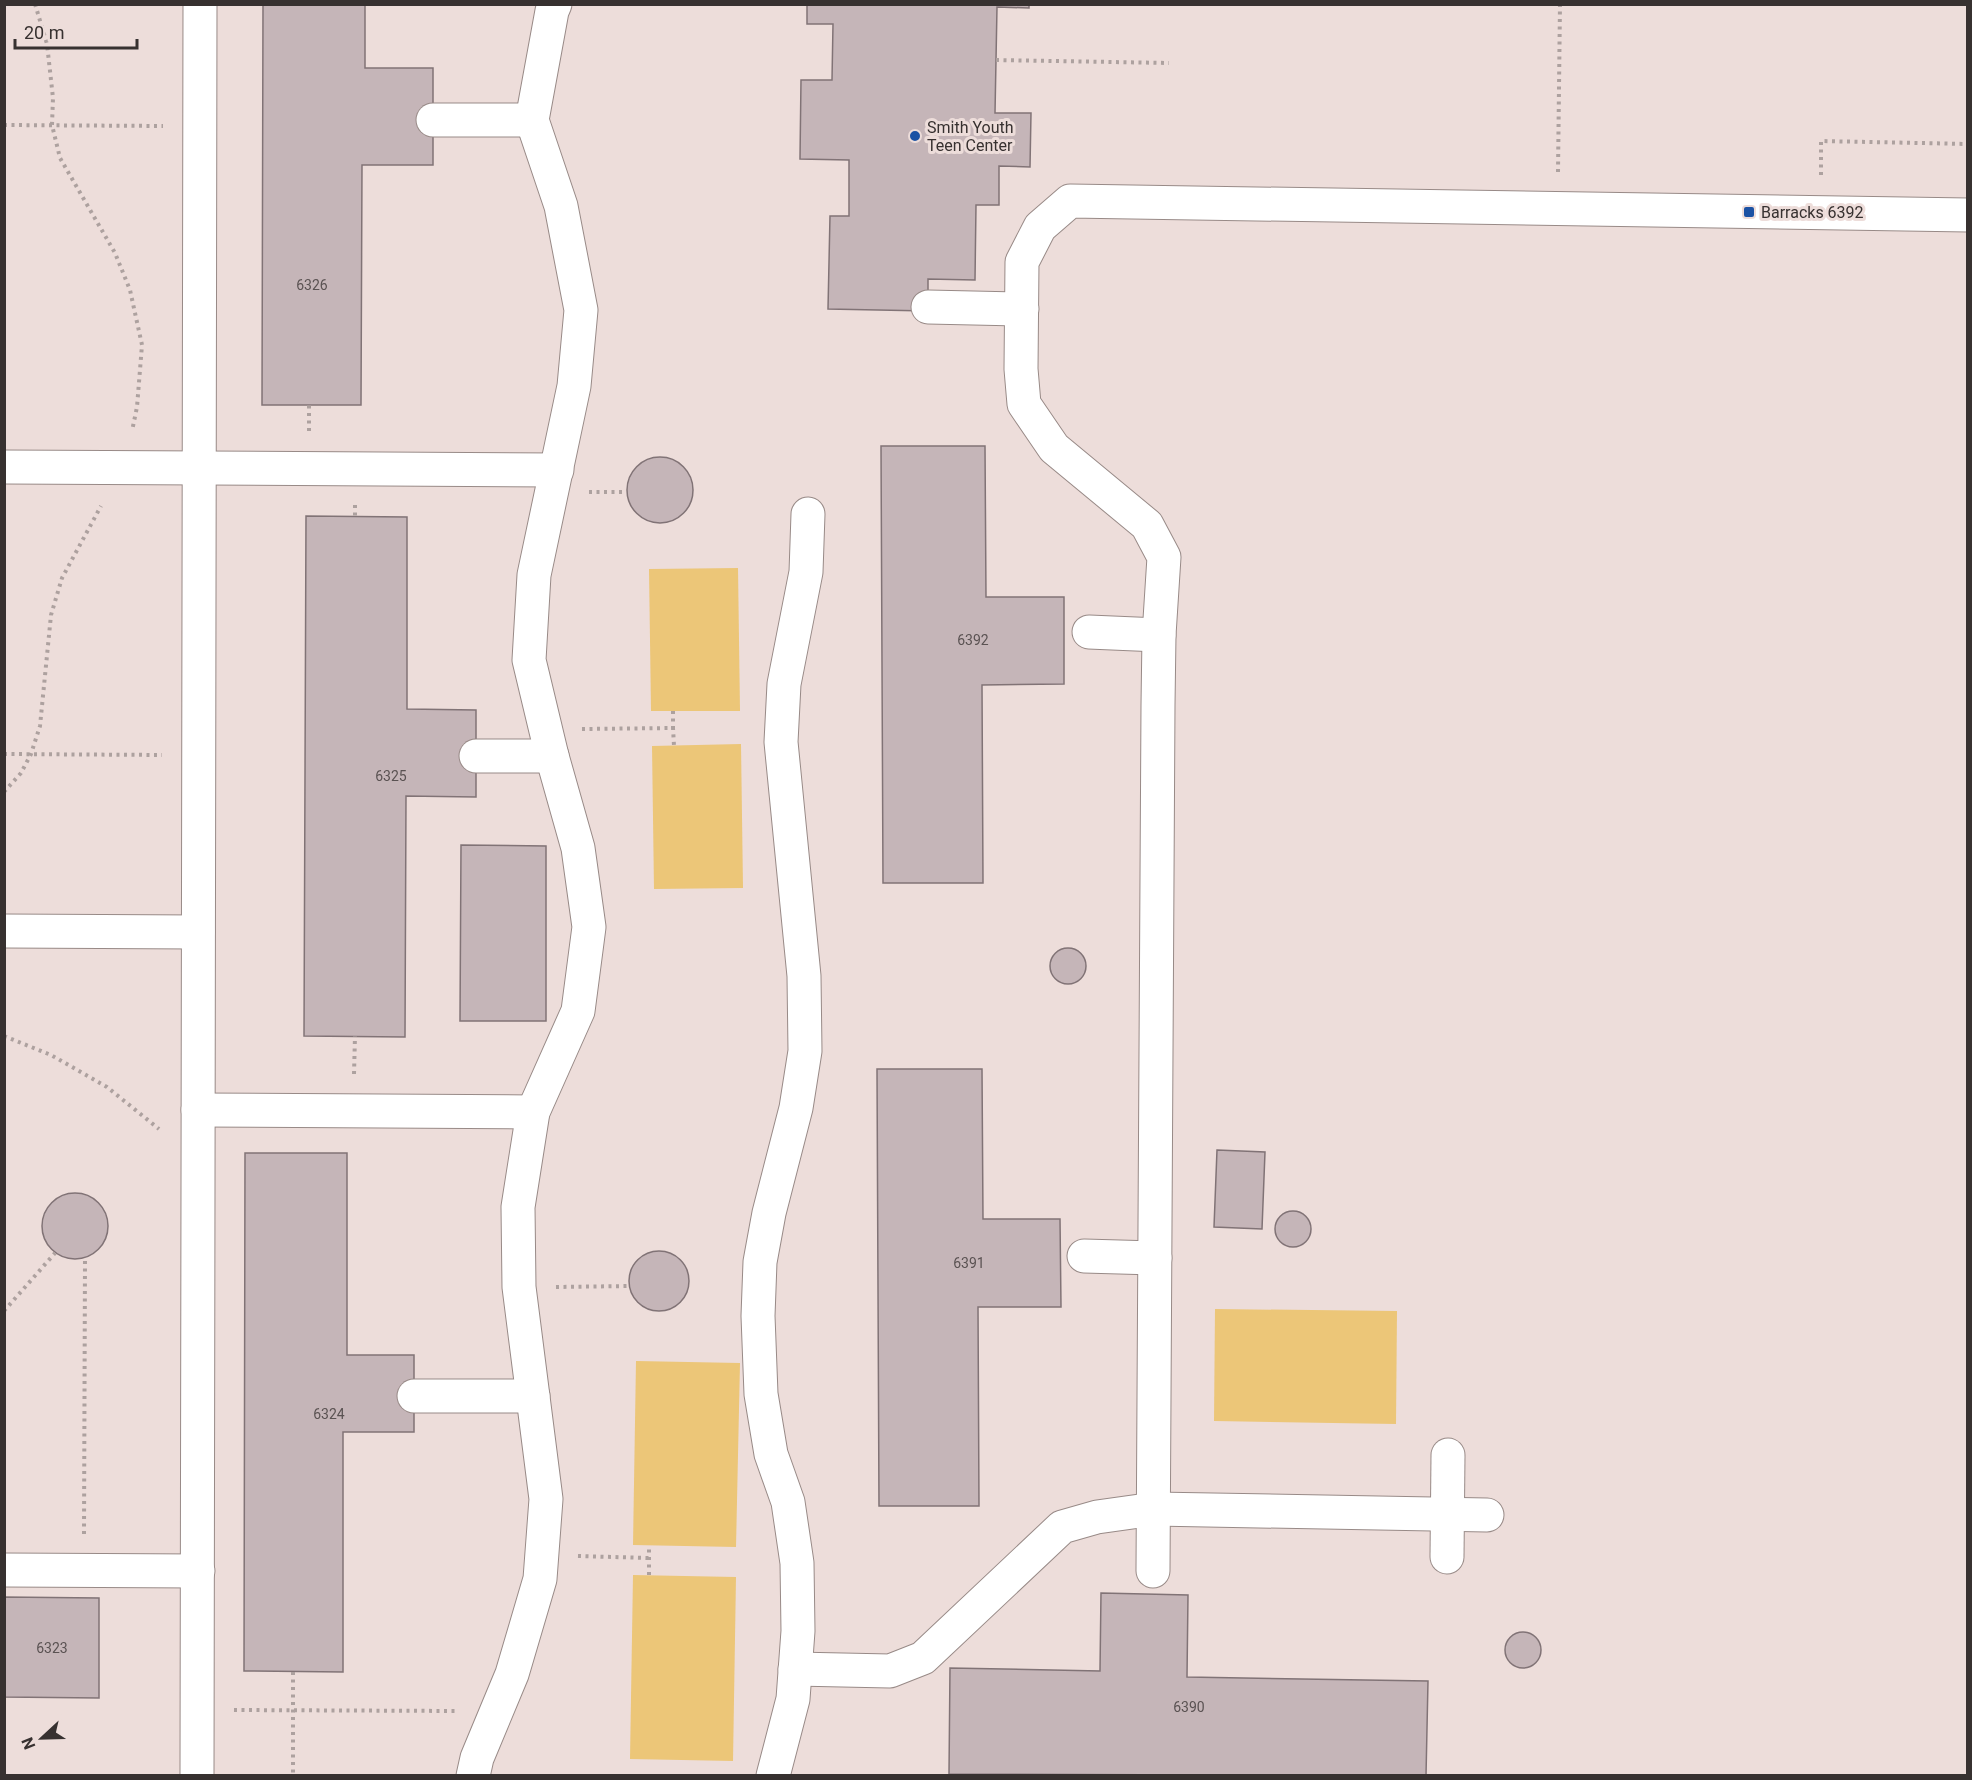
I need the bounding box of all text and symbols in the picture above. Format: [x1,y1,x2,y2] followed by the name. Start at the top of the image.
[15,12,136,50] scale bar
[24,22,64,43] text: 20 m
[927,118,1014,155] place label: Smith Youth Teen Center
[908,129,922,143] marker: Smith Youth Teen Center
[1761,203,1864,222] place label: Barracks 6392
[1742,205,1756,219] marker: Barracks 6392
[296,277,328,293] house number: 6326
[957,632,989,648] house number: 6392
[375,768,407,784] house number: 6325
[953,1255,985,1271] house number: 6391
[313,1406,345,1422] house number: 6324
[36,1640,68,1656] house number: 6323
[1173,1699,1205,1715] house number: 6390
[12,1708,72,1768] north arrow
[18,1735,39,1752] text: N

